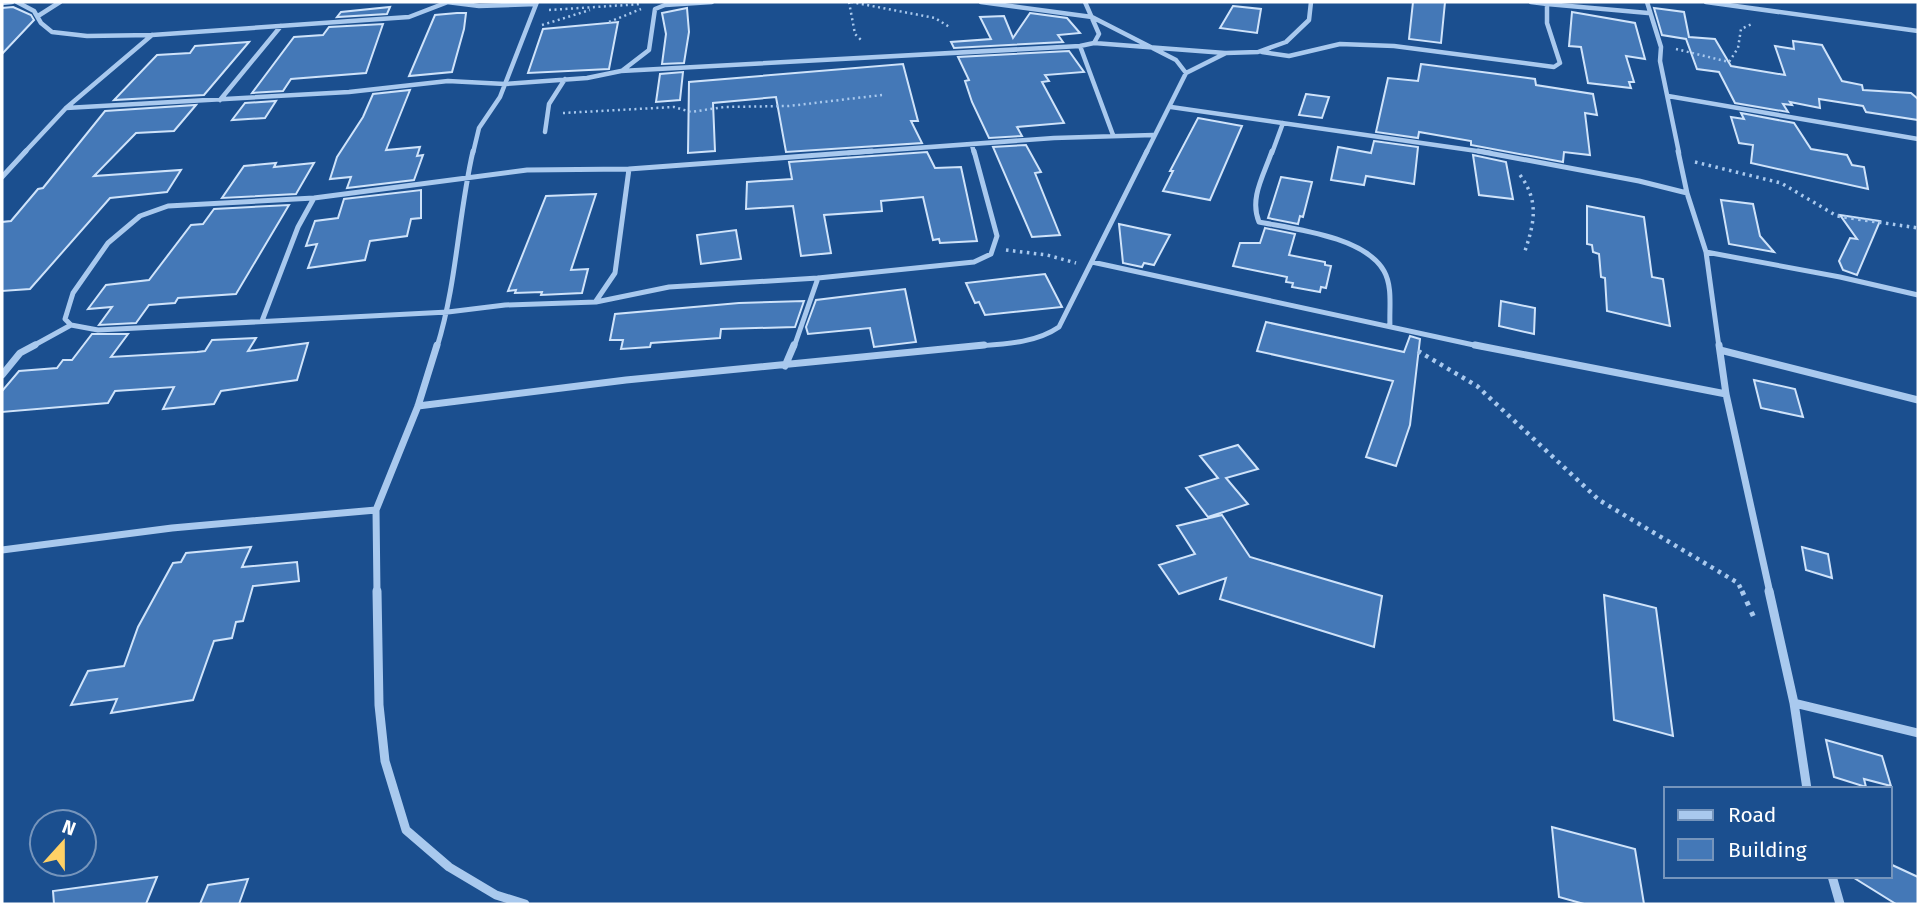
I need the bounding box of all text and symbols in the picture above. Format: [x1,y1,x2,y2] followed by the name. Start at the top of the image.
[1664,787,1892,878] legend
[1728,802,1776,828] text: Road
[28,808,98,878] north arrow
[59,815,79,841] text: N
[1728,837,1807,863] text: Building

